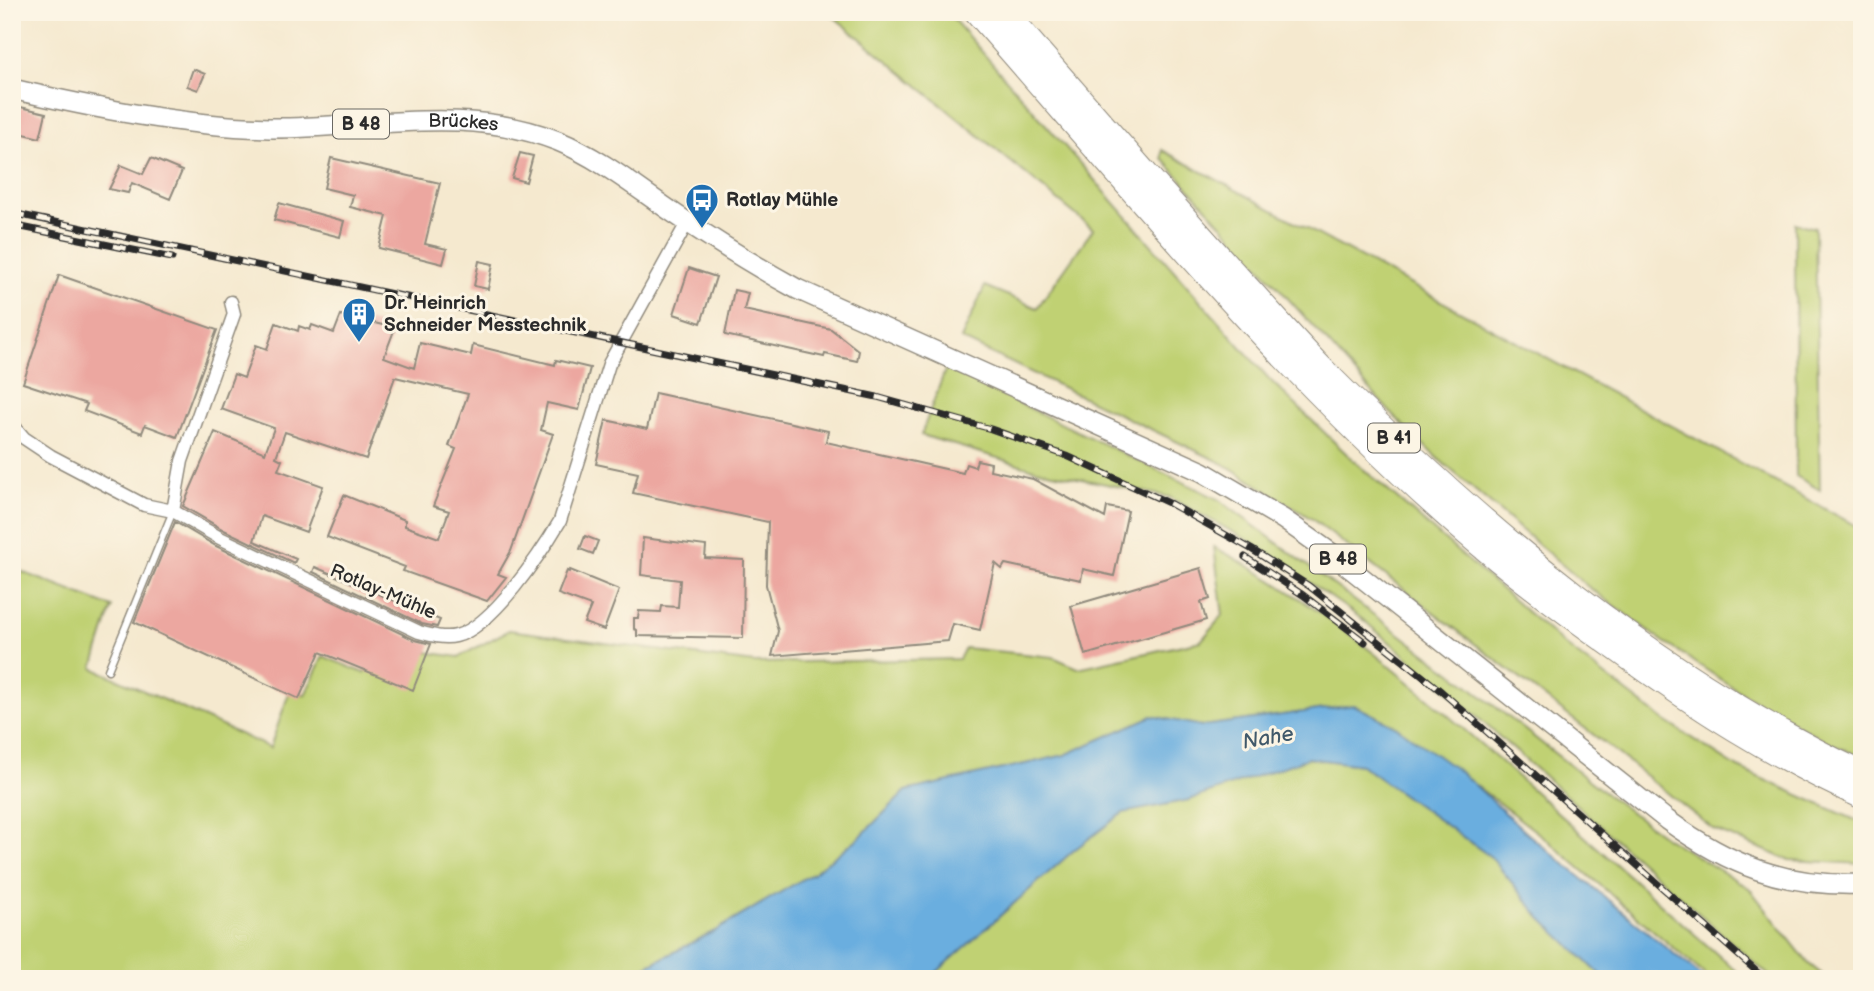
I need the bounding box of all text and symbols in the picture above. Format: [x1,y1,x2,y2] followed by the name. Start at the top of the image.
[428,109,500,136] street label: Brückes
[333,110,389,139] road number: B 48
[683,181,721,230] bus stop icon: Rotlay Mühle
[726,189,838,212] place label: Rotlay Mühle
[384,292,586,337] place label: Dr. Heinrich Schneider Messtechnik
[340,295,378,344] building icon: Dr. Heinrich Schneider Messtechnik
[1368,424,1420,452] road number: B 41
[1310,544,1366,574] road number: B 48
[326,559,440,625] street label: Rotlay-Mühle
[1241,721,1295,755] water label: Nahe

